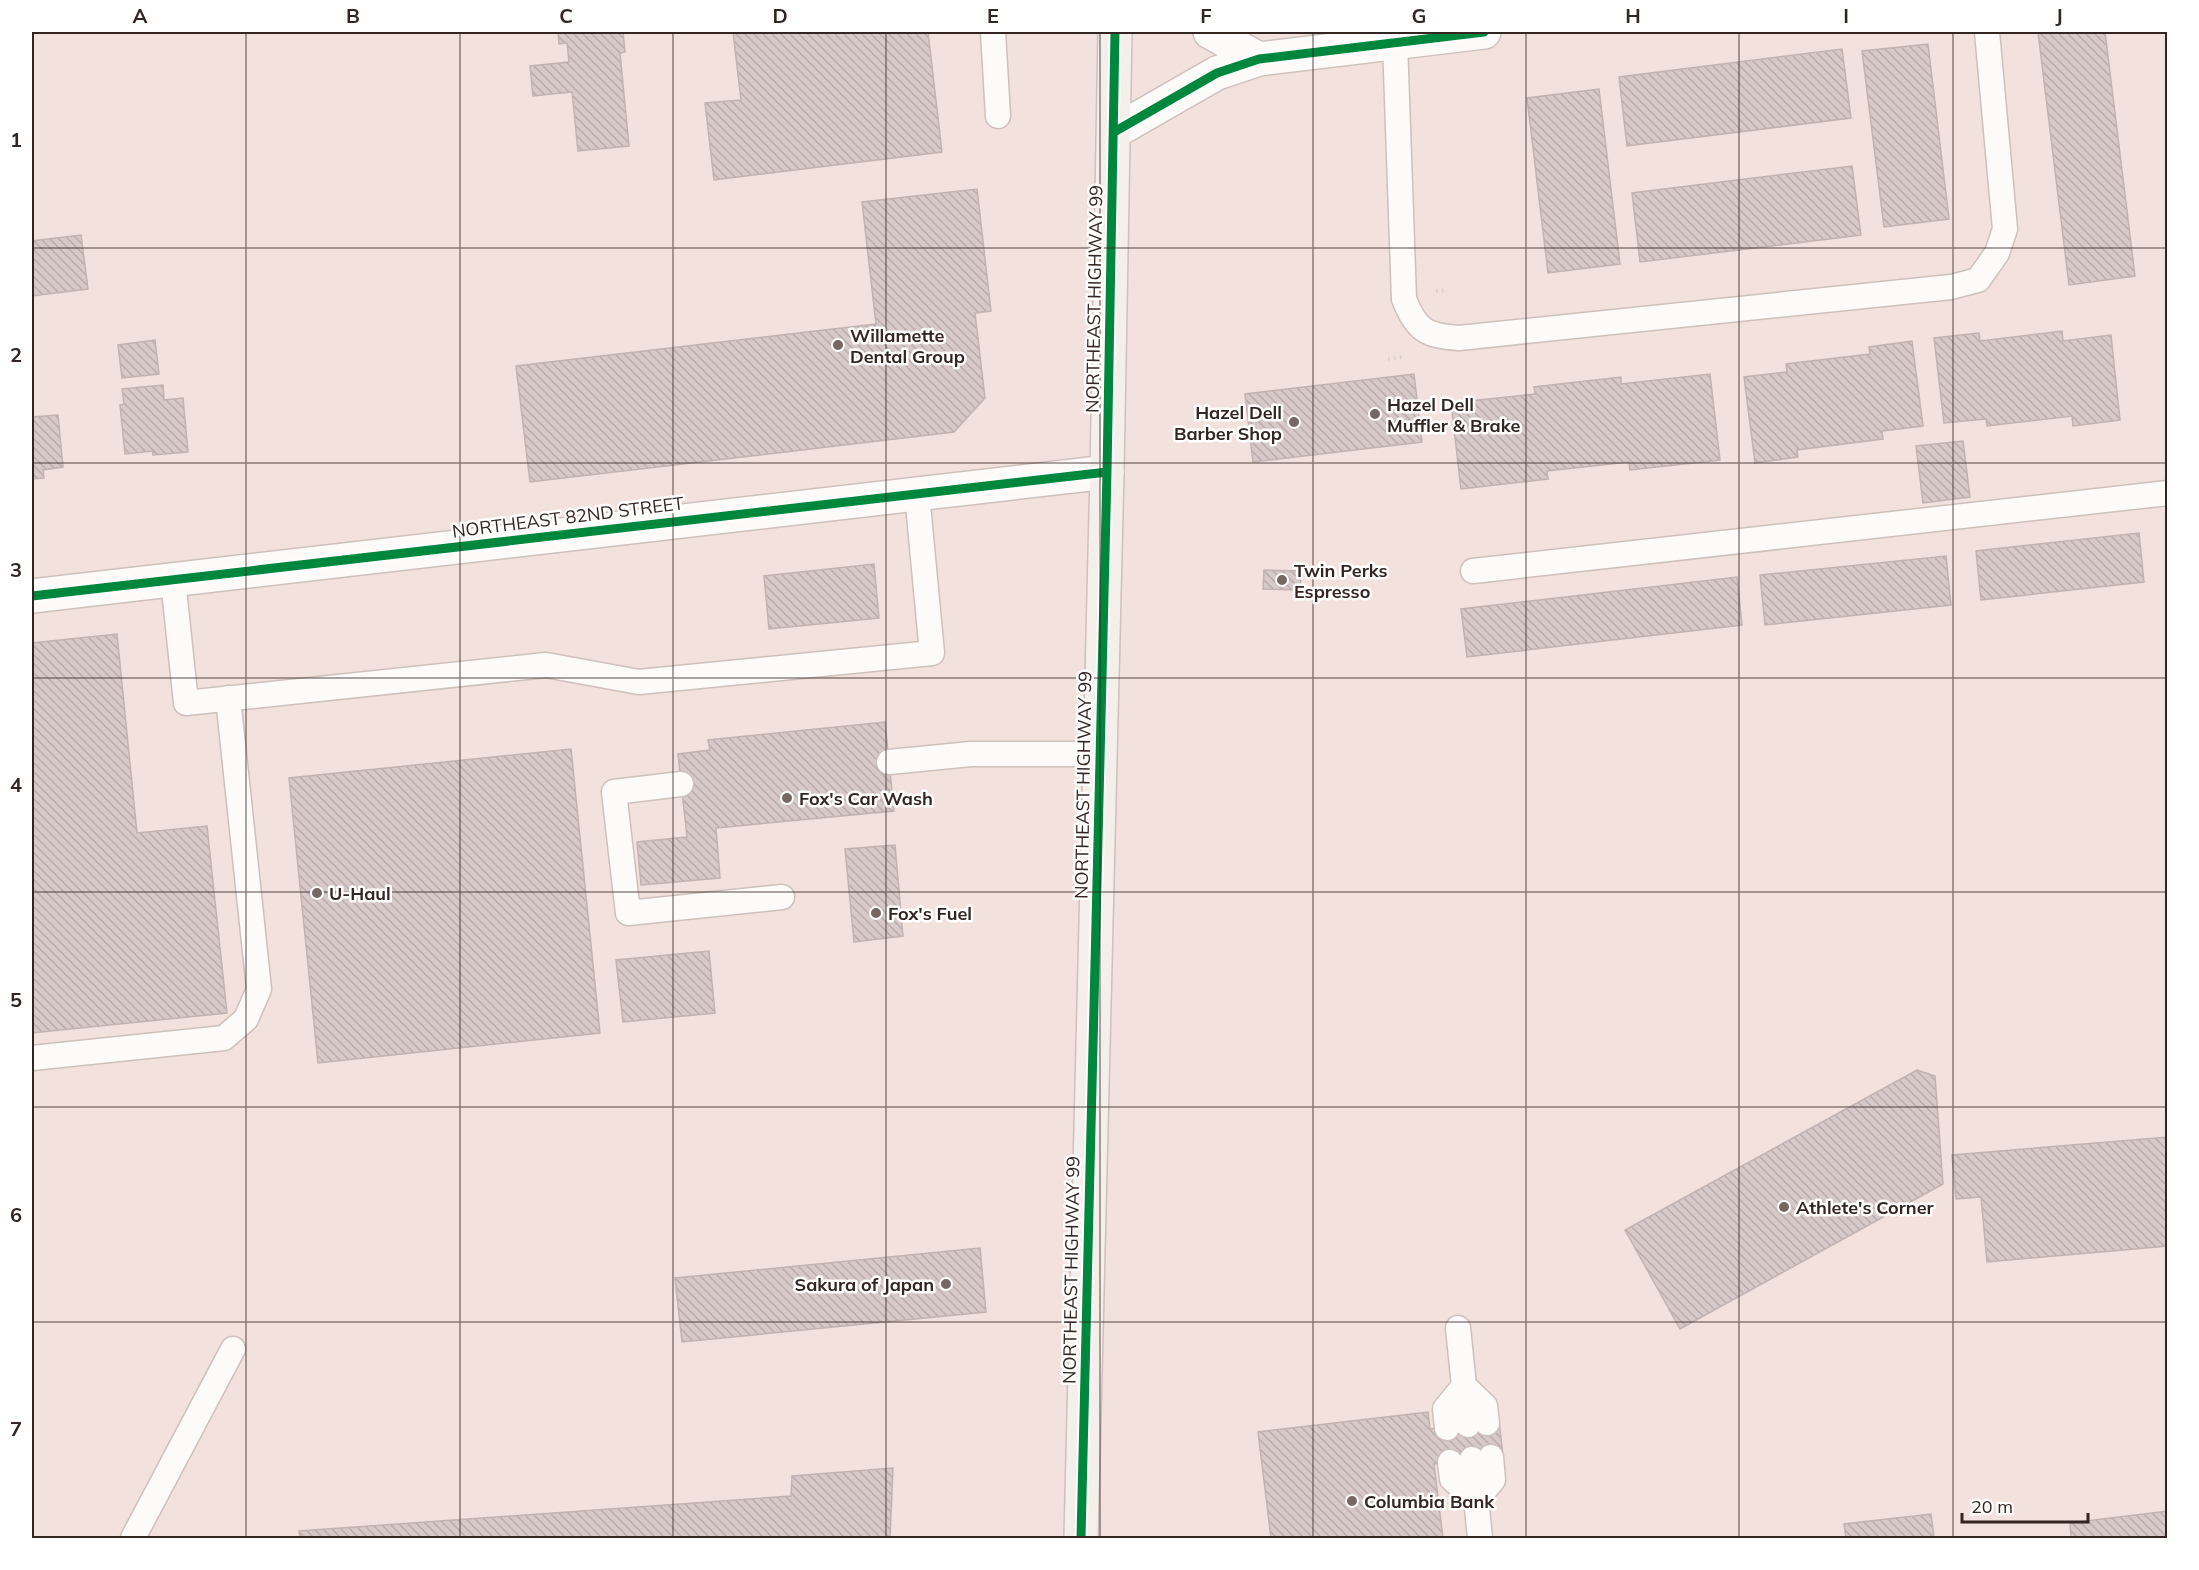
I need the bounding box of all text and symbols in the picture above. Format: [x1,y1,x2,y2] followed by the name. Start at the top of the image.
[133,3,148,28] text: A
[346,3,360,28] text: B
[559,3,573,28] text: C
[772,3,788,28] text: D
[987,3,999,28] text: E
[1200,3,1212,28] text: F
[1412,3,1426,28] text: G
[1625,3,1641,28] text: H
[1843,3,1849,28] text: I
[2055,3,2063,28] text: J
[10,127,22,152] text: 1
[1081,185,1107,413] street label: NORTHEAST HIGHWAY 99
[850,324,965,368] place label: Willamette Dental Group
[831,338,845,352] marker: Willamette Dental Group
[10,342,22,367] text: 2
[1387,393,1520,437] place label: Hazel Dell Muffler & Brake
[1174,401,1282,445] place label: Hazel Dell Barber Shop
[1368,407,1382,421] marker: Hazel Dell Muffler & Brake
[1287,415,1301,429] marker: Hazel Dell Barber Shop
[451,491,685,543] street label: NORTHEAST 82ND STREET
[10,557,22,582] text: 3
[1294,559,1388,603] place label: Twin Perks Espresso
[1275,573,1289,587] marker: Twin Perks Espresso
[1070,671,1096,899] street label: NORTHEAST HIGHWAY 99
[10,772,22,797] text: 4
[799,787,933,810] place label: Fox's Car Wash
[780,791,794,805] marker: Fox's Car Wash
[329,882,391,905] place label: U-Haul
[310,886,324,900] marker: U-Haul
[888,902,972,925] place label: Fox's Fuel
[869,906,883,920] marker: Fox's Fuel
[10,987,22,1012] text: 5
[1058,1156,1084,1384] street label: NORTHEAST HIGHWAY 99
[1796,1196,1934,1219] place label: Athlete's Corner
[1777,1200,1791,1214] marker: Athlete's Corner
[10,1202,22,1227] text: 6
[795,1273,934,1296] place label: Sakura of Japan
[939,1277,953,1291] marker: Sakura of Japan
[10,1416,22,1441] text: 7
[1962,1486,2088,1524] scale bar
[1364,1490,1495,1513] place label: Columbia Bank
[1345,1494,1359,1508] marker: Columbia Bank
[1971,1495,2013,1518] text: 20 m

